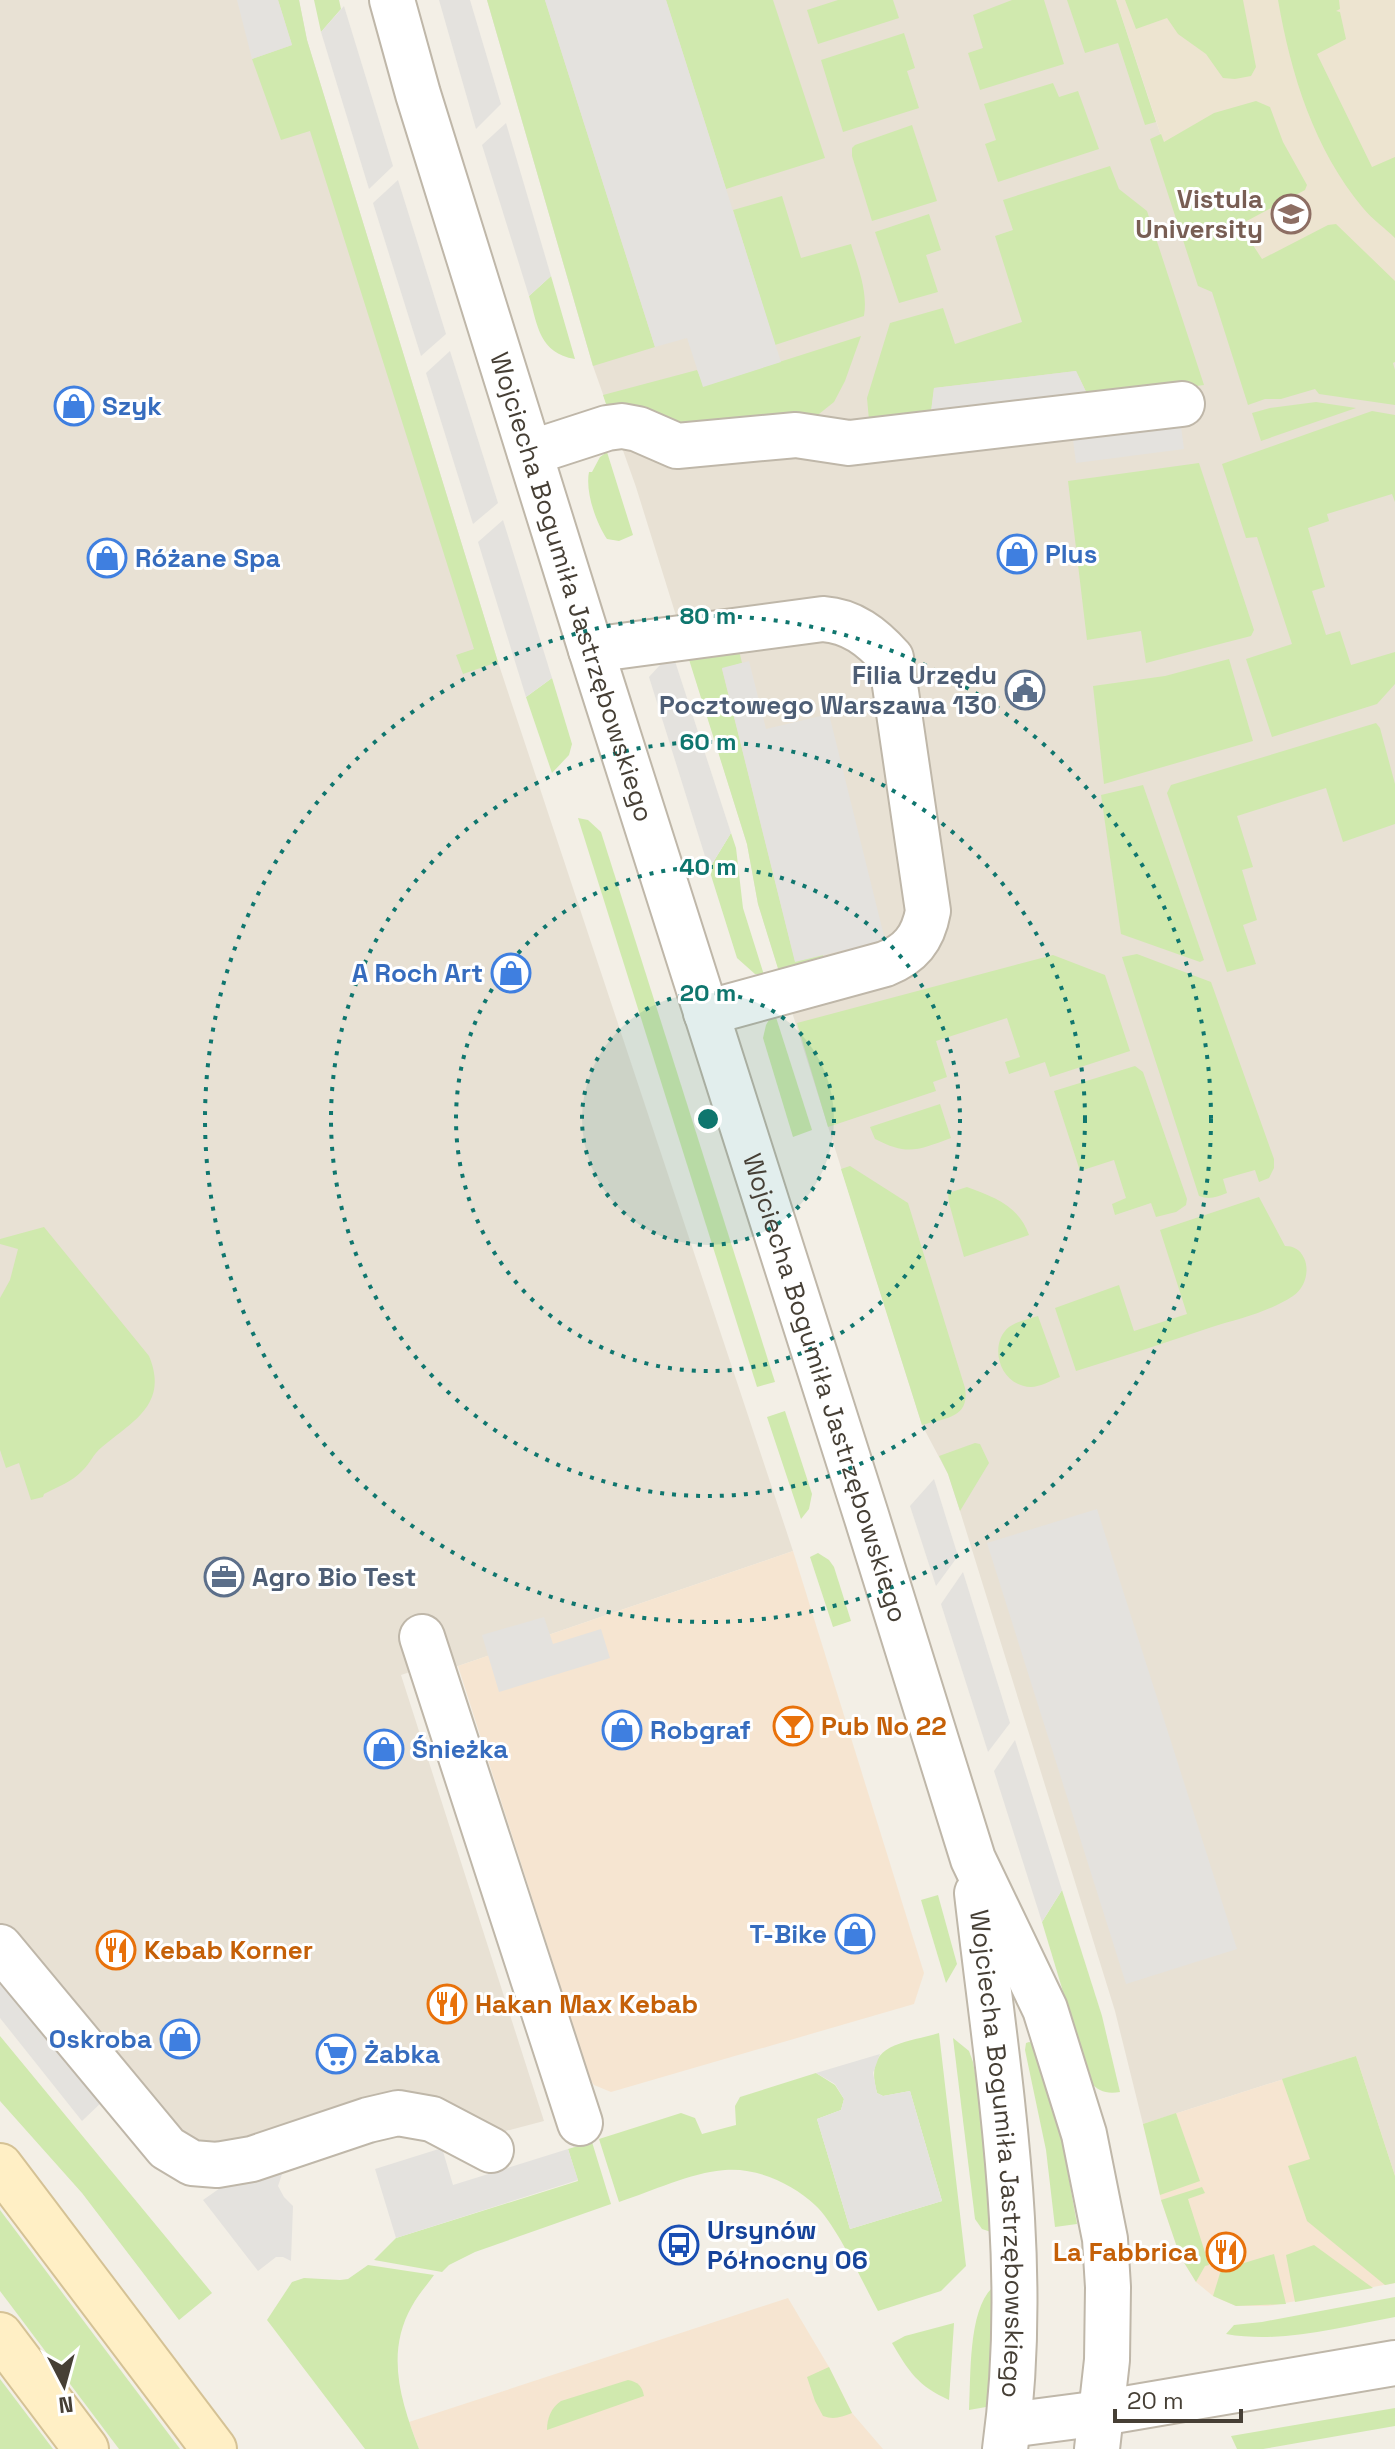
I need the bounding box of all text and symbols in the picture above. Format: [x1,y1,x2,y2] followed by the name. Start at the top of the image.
[1135,182,1263,246] place label: Vistula University
[1270,193,1312,235] school or university icon: Vistula University
[482,348,662,826] street label: Wojciecha Bogumiła Jastrzębowskiego
[53,385,95,427] shop icon: Szyk
[102,389,162,423] place label: Szyk
[996,533,1038,575] shop icon: Plus
[86,537,128,579] shop icon: Różane Spa
[1045,537,1097,571] place label: Plus
[135,541,281,575] place label: Różane Spa
[680,600,736,631] text: 80 m
[659,658,997,722] place label: Filia Urzędu Pocztowego Warszawa 130
[1004,669,1046,711] public building icon: Filia Urzędu Pocztowego Warszawa 130
[680,726,736,757] text: 60 m
[679,851,737,882] text: 40 m
[490,952,532,994] shop icon: A Roch Art
[352,956,483,990] place label: A Roch Art
[680,977,736,1008] text: 20 m
[694,1105,722,1133] centre of rings
[735,1149,915,1627] street label: Wojciecha Bogumiła Jastrzębowskiego
[203,1556,245,1598] office icon: Agro Bio Test
[252,1560,416,1594] place label: Agro Bio Test
[772,1705,814,1747] bar icon: Pub No 22
[601,1709,643,1751] shop icon: Robgraf
[821,1709,947,1743] place label: Pub No 22
[650,1713,751,1747] place label: Robgraf
[363,1728,405,1770] shop icon: Śnieżka
[412,1732,508,1766] place label: Śnieżka
[962,1908,1032,2399] street label: Wojciecha Bogumiła Jastrzębowskiego
[834,1913,876,1955] shop icon: T-Bike
[749,1917,827,1951] place label: T-Bike
[95,1929,137,1971] restaurant icon: Kebab Korner
[144,1933,313,1967] place label: Kebab Korner
[426,1983,468,2025] restaurant icon: Hakan Max Kebab
[475,1987,698,2021] place label: Hakan Max Kebab
[159,2018,201,2060] shop icon: Oskroba
[49,2022,152,2056] place label: Oskroba
[315,2033,357,2075] supermarket icon: Żabka
[364,2037,440,2071] place label: Żabka
[707,2213,868,2277] place label: Ursynów Północny 06
[658,2224,700,2266] bus stop icon: Ursynów Północny 06
[1205,2231,1247,2273] restaurant icon: La Fabbrica
[1053,2235,1198,2269] place label: La Fabbrica
[24,2345,104,2425] north arrow
[1115,2373,1241,2423] scale bar
[1127,2385,1184,2416] text: 20 m
[57,2390,75,2420] text: N

